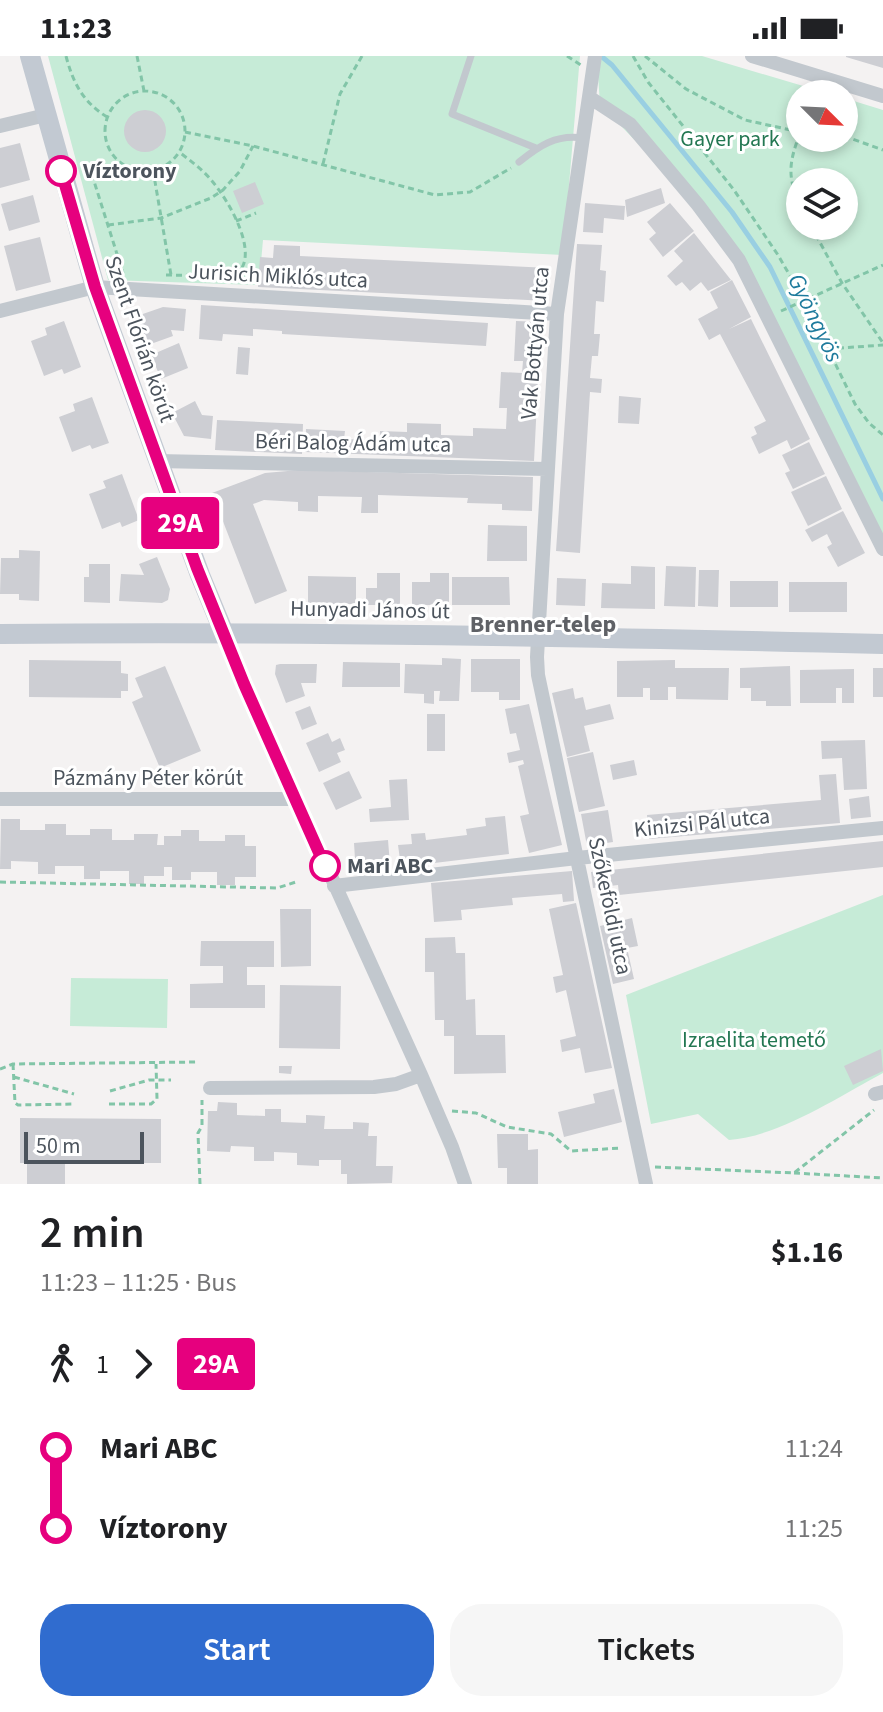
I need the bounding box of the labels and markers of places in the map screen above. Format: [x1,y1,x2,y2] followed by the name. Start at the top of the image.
[82,155,177,187] place label: Víztorony
[46,156,76,186] marker: Víztorony
[347,850,434,882] place label: Mari ABC
[310,851,340,881] marker: Mari ABC

